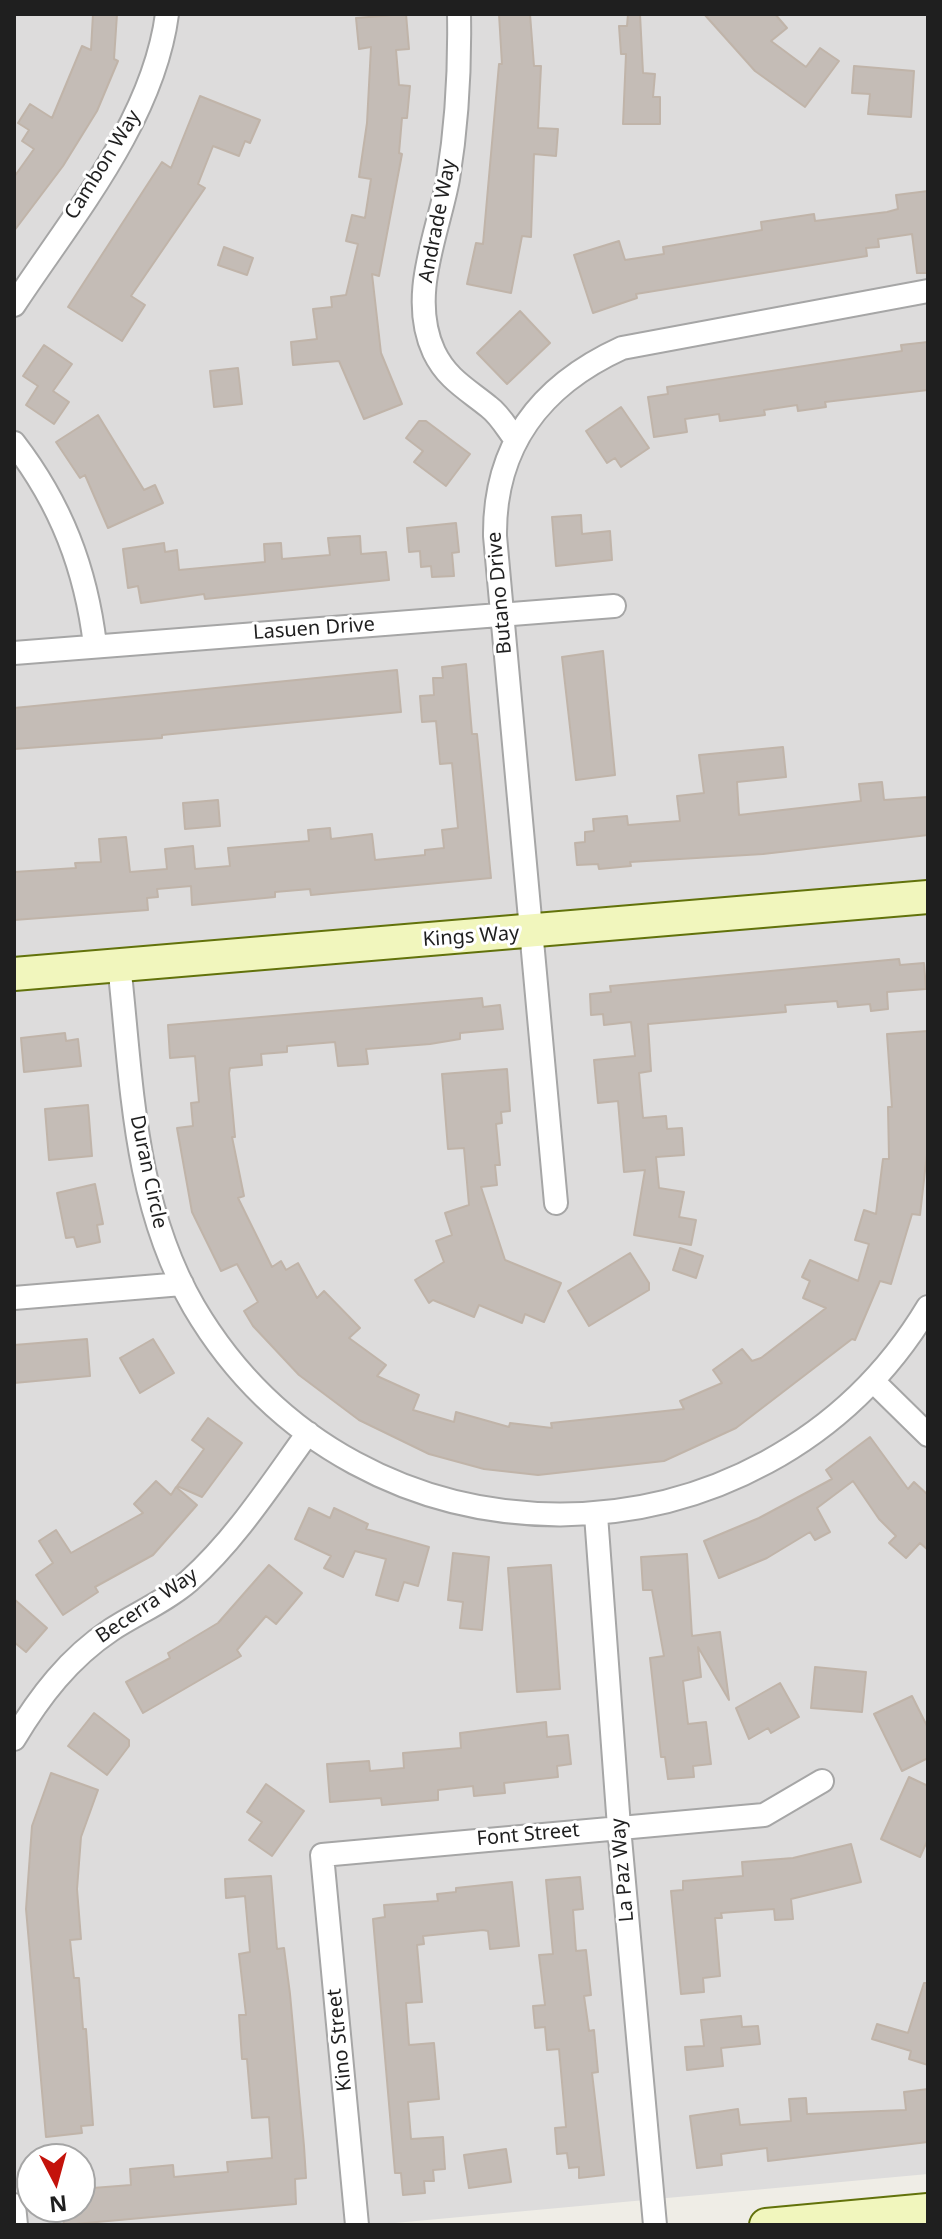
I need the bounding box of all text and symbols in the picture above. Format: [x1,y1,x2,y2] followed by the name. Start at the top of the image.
[60,106,146,224] street label: Cambon Way
[414,157,462,285] street label: Andrade Way
[483,531,517,655] street label: Butano Drive
[252,613,376,645] street label: Lasuen Drive
[422,922,520,952] street label: Kings Way
[124,1113,172,1231] street label: Duran Circle
[92,1563,202,1649] street label: Becerra Way
[606,1817,640,1923] street label: La Paz Way
[476,1819,580,1851] street label: Font Street
[323,1988,357,2092] street label: Kino Street
[16,2143,96,2223] north arrow
[48,2189,69,2221] text: N

